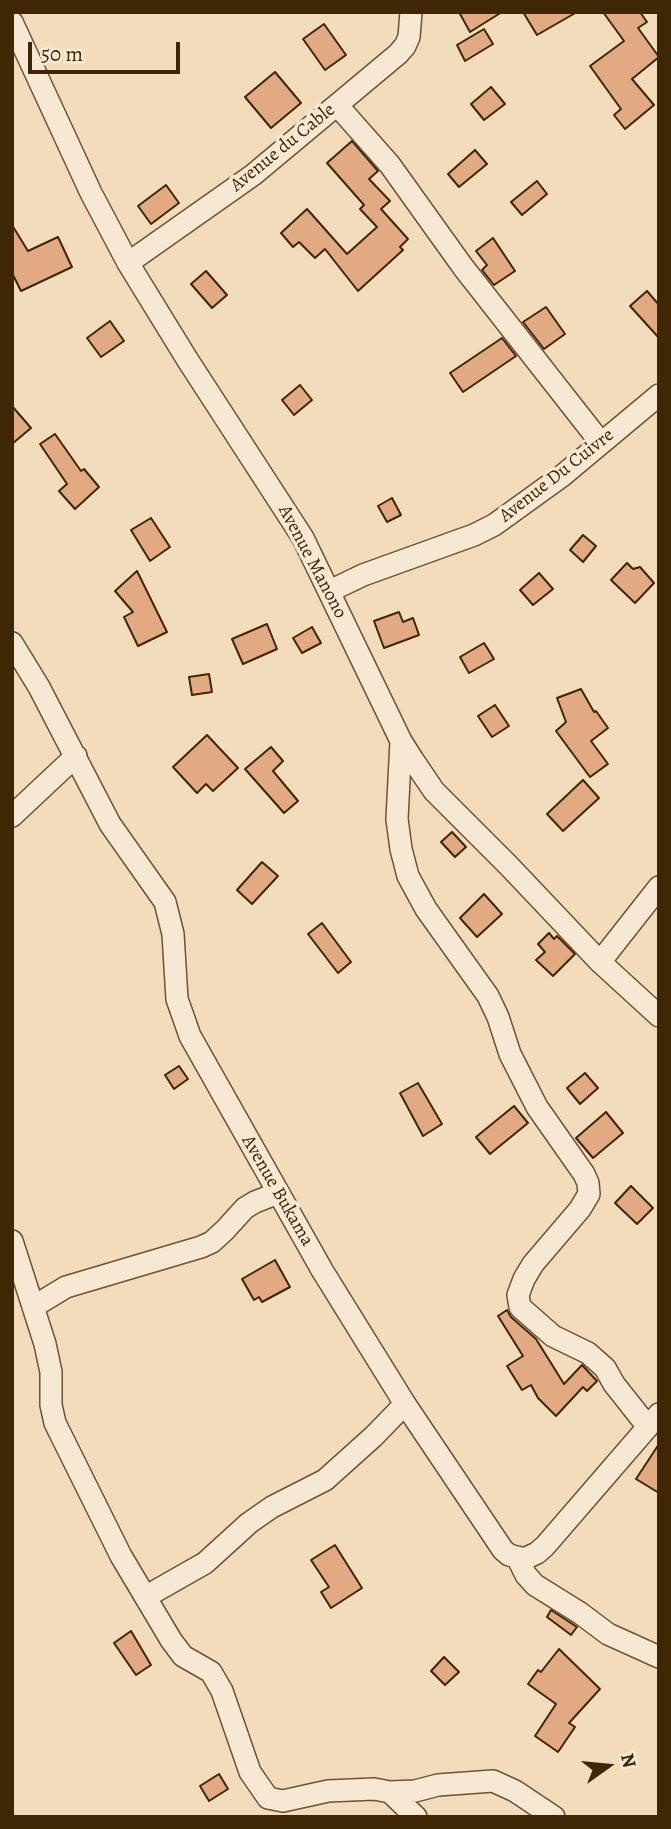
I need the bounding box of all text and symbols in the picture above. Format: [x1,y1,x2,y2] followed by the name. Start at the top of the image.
[32,28,184,72] scale bar
[41,40,83,68] text: 50 m
[226,99,340,197] street label: Avenue du Cable
[495,424,619,528] street label: Avenue Du Cuivre
[273,502,351,622] street label: Avenue Manono
[236,1131,318,1251] street label: Avenue Bukama
[573,1731,643,1801] north arrow
[614,1751,643,1771] text: N

